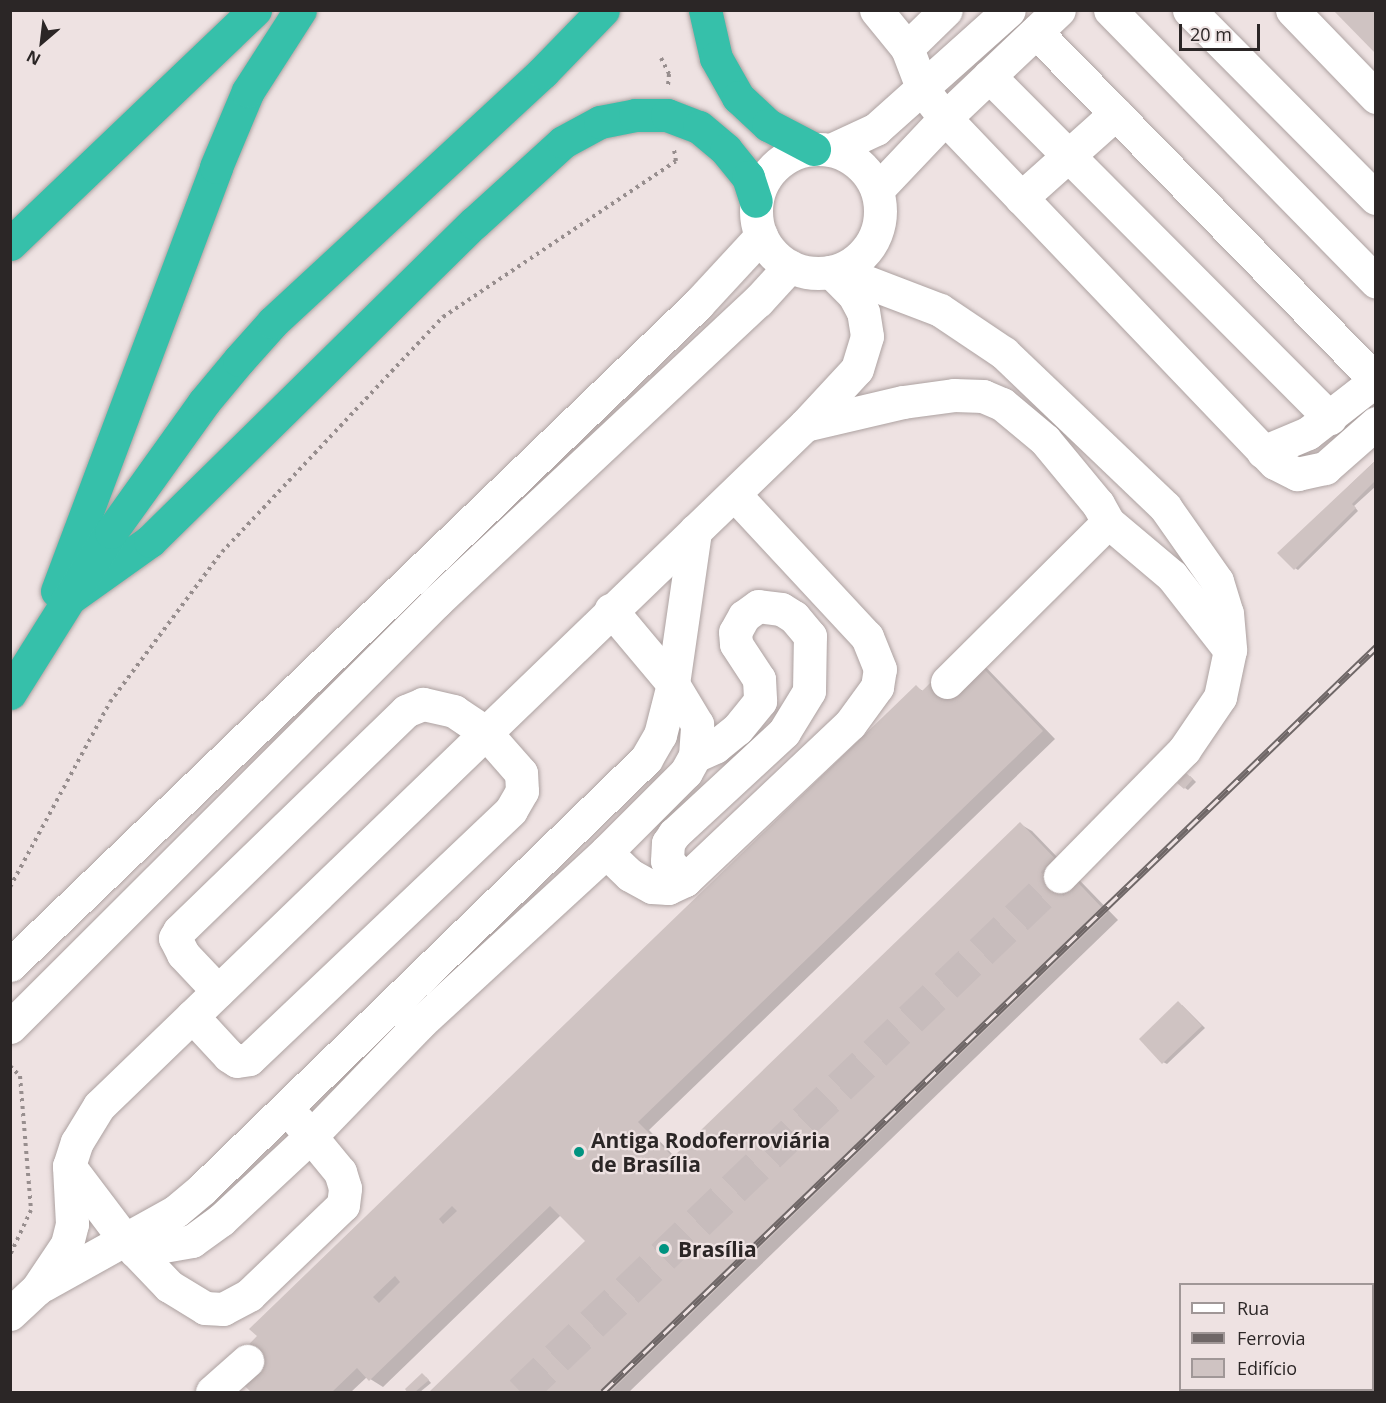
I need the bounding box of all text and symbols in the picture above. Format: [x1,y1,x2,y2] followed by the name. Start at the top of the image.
[12,12,72,72] north arrow
[1182,12,1263,50] scale bar
[1190,22,1232,46] text: 20 m
[23,45,44,71] text: N
[591,1127,830,1177] place label: Antiga Rodoferroviária de Brasília
[572,1145,586,1159] marker: Antiga Rodoferroviária de Brasília
[678,1236,757,1262] place label: Brasília
[655,1240,673,1258] marker: Brasília
[1179,1283,1374,1391] legend
[1237,1296,1269,1320] text: Rua
[1237,1326,1305,1350] text: Ferrovia
[1237,1356,1297,1380] text: Edifício

